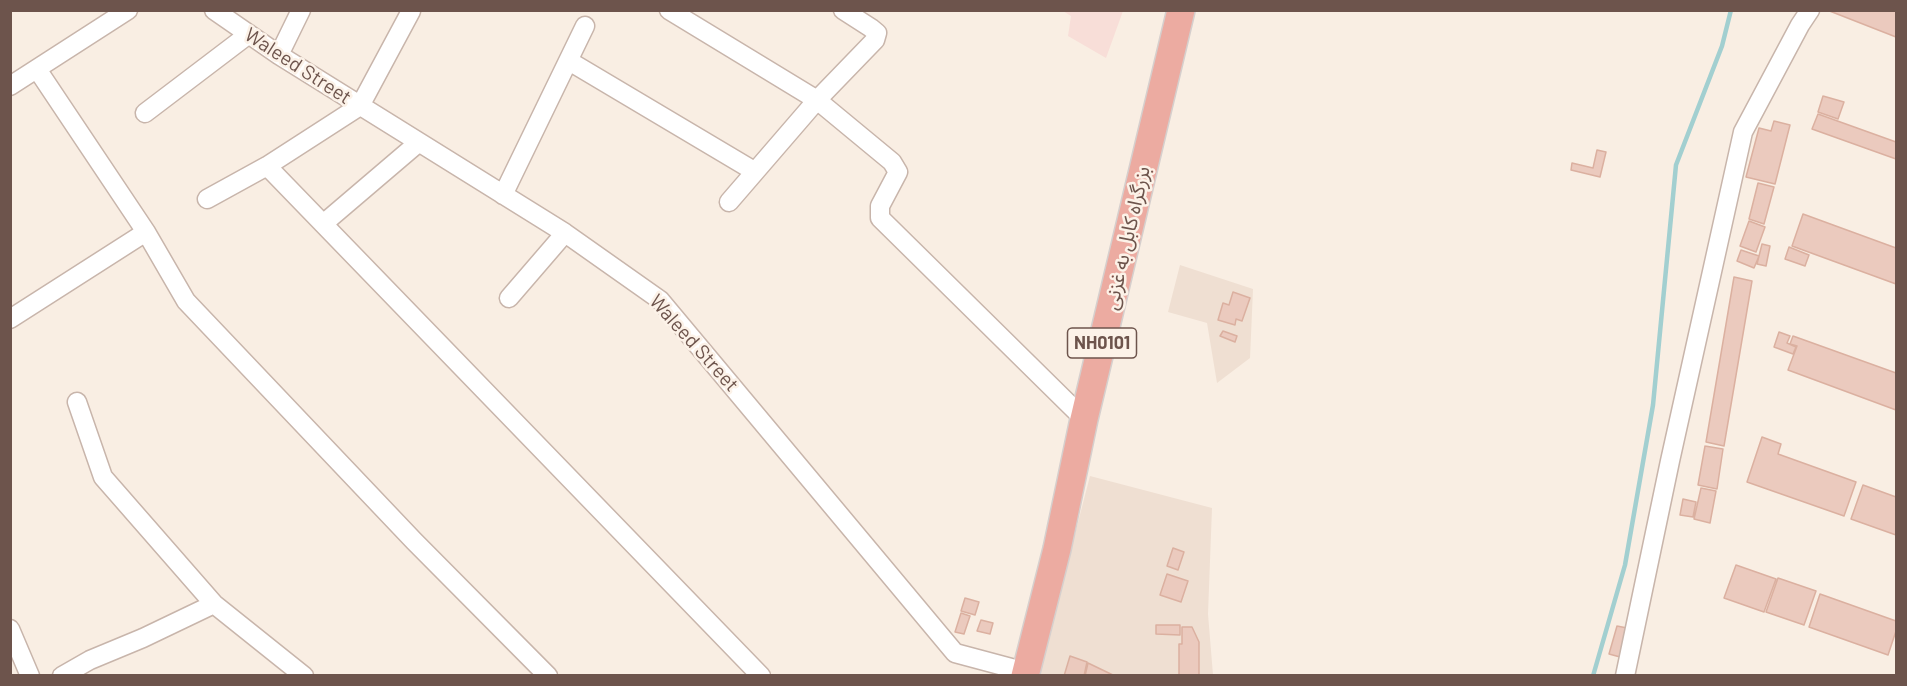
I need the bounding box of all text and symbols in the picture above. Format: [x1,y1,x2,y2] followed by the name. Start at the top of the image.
[240,23,356,109] street label: Waleed Street
[1099,164,1155,312] street label: بزرگراه کابل به غزنی
[644,290,744,396] street label: Waleed Street
[1068,328,1136,358] road number: NH0101

